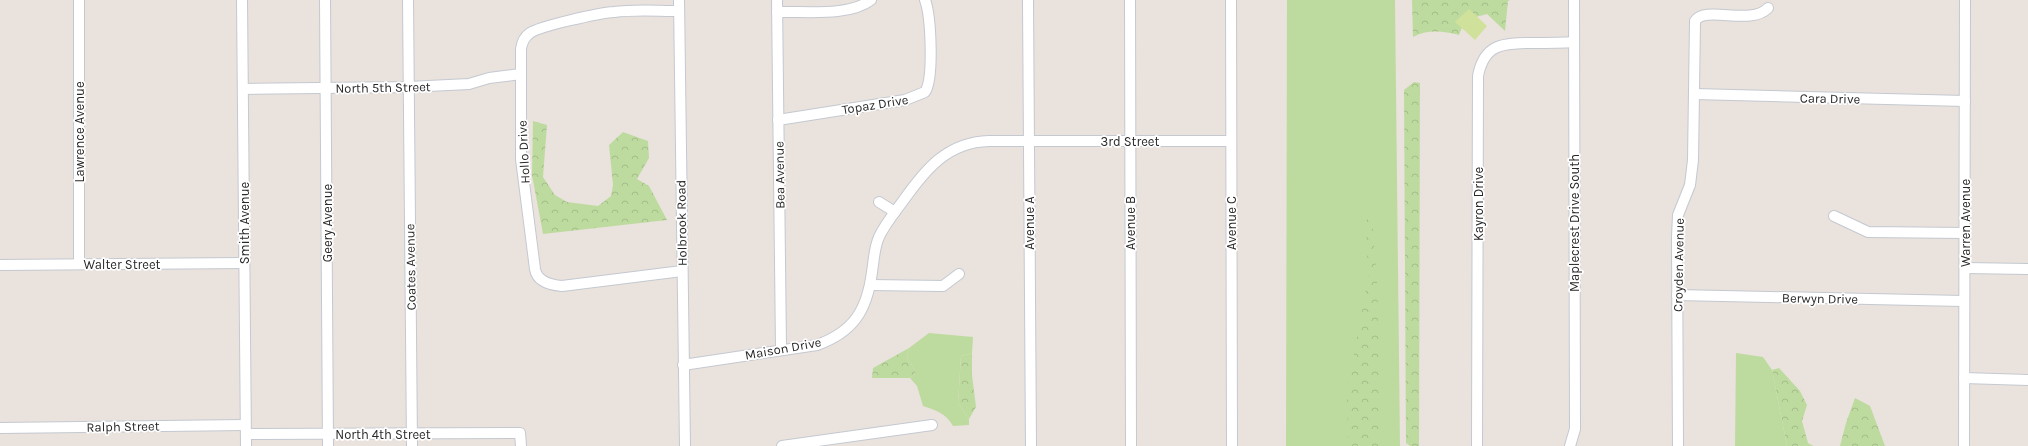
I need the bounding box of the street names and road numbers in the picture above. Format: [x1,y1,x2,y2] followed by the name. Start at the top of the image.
[335,79,431,96] street label: North 5th Street
[72,81,87,183] street label: Lawrence Avenue
[1800,90,1861,107] street label: Cara Drive
[841,92,910,117] street label: Topaz Drive
[514,119,533,184] street label: Hollo Drive
[1101,134,1160,149] street label: 3rd Street
[771,141,788,209] street label: Bea Avenue
[1567,154,1582,292] street label: Maplecrest Drive South
[1471,167,1486,241] street label: Kayron Drive
[1958,179,1973,267] street label: Warren Avenue
[673,180,690,266] street label: Holbrook Road
[237,181,252,264] street label: Smith Avenue
[320,184,335,262] street label: Geery Avenue
[1022,196,1037,250] street label: Avenue A
[1123,196,1138,250] street label: Avenue B
[1224,196,1239,250] street label: Avenue C
[1670,218,1687,312] street label: Croyden Avenue
[402,223,419,310] street label: Coates Avenue
[83,257,161,272] street label: Walter Street
[1782,290,1859,307] street label: Berwyn Drive
[744,334,823,363] street label: Maison Drive
[86,418,160,435] street label: Ralph Street
[335,427,431,442] street label: North 4th Street

